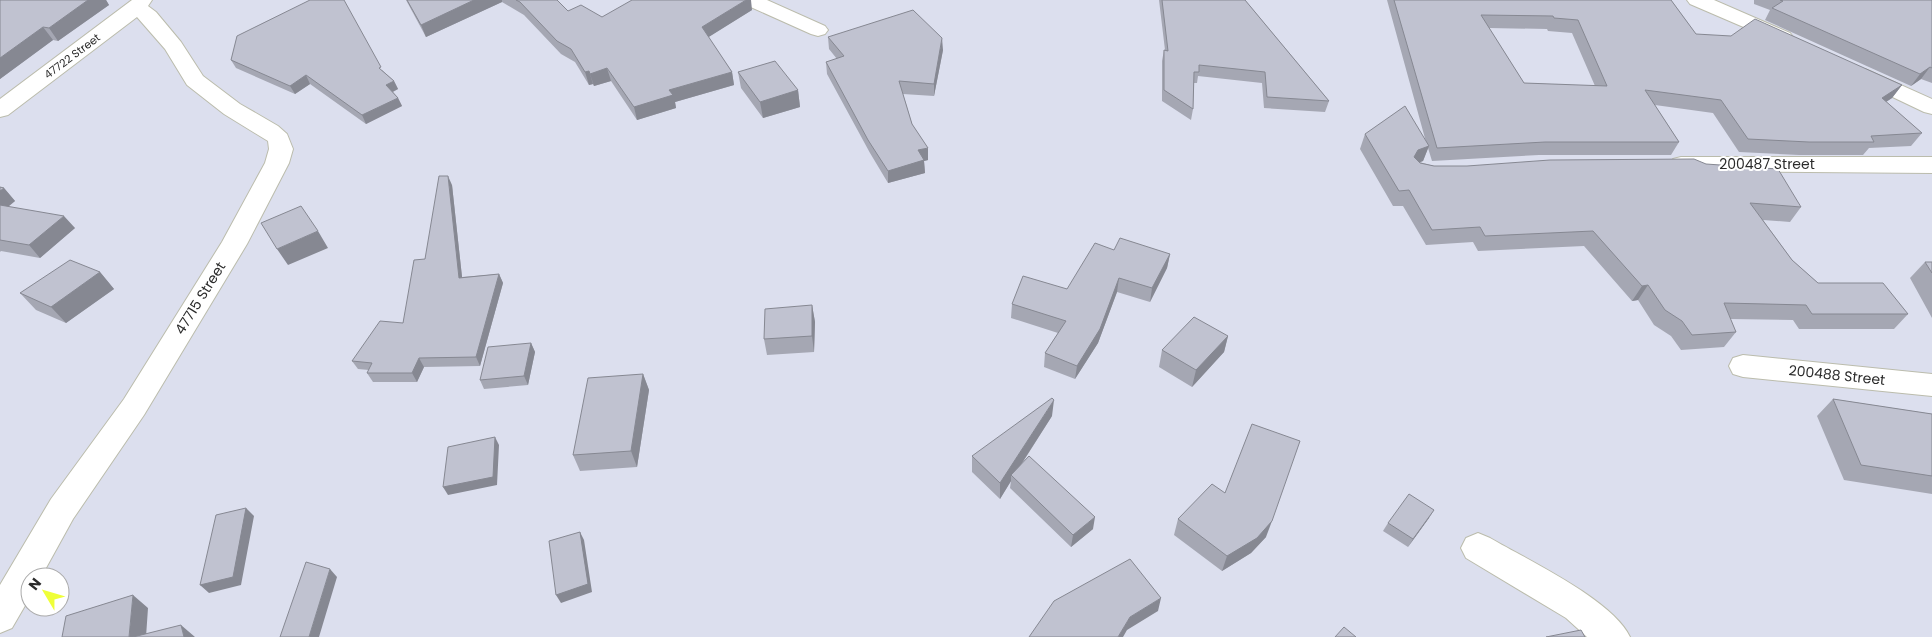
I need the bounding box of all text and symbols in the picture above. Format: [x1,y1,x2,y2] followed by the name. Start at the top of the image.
[41,30,103,82] street label: 47722 Street
[1719,154,1815,174] street label: 200487 Street
[170,258,230,338] street label: 47715 Street
[1788,360,1886,390] street label: 200488 Street
[20,567,70,617] north arrow
[24,574,46,594] text: N

